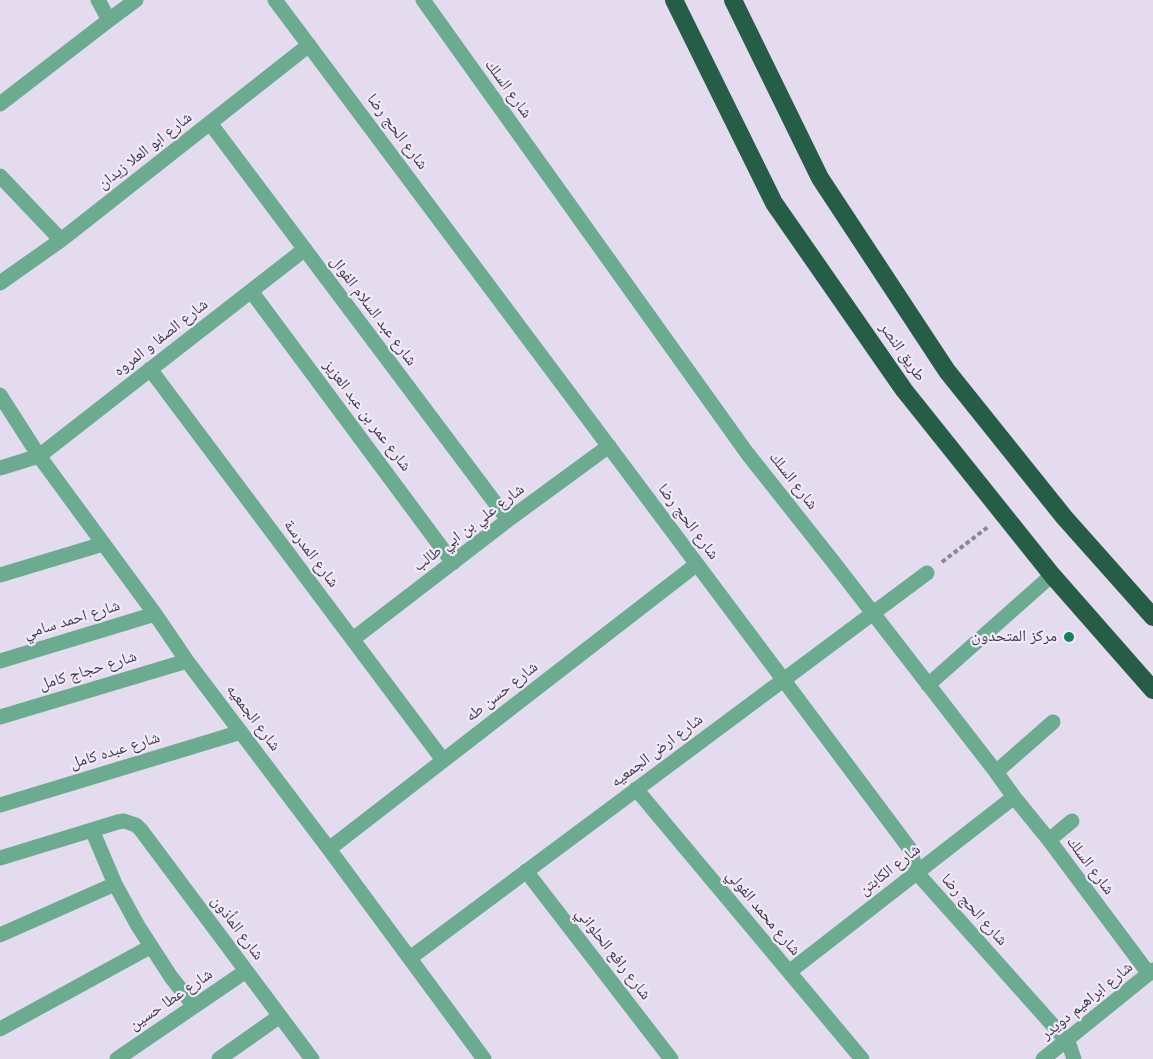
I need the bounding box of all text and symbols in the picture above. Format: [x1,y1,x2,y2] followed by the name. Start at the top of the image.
[480,56,536,122] street label: شارع السلك
[362,90,432,174] street label: شارع الحج رضا
[94,108,196,194] street label: شارع ابو العلا زيدان
[325,252,421,370] street label: شارع عبد السلام الفوال
[110,295,212,381] street label: شارع الصفا و المروه
[875,319,929,385] street label: طريق النصر
[319,356,415,476] street label: شارع عمر بن عبد العزيز
[764,448,822,514] street label: شارع السلك
[410,480,528,576] street label: شارع علي بن ابي طالب
[653,480,723,564] street label: شارع الحج رضا
[279,516,343,592] street label: شارع المدرسة
[21,596,123,644] street label: شارع احمد سامي
[971,627,1057,647] place label: مركز المتحدون
[1062,630,1076,644] marker: مركز المتحدون
[37,647,139,695] street label: شارع حجاج كامل
[462,658,542,726] street label: شارع حسن طه
[222,681,284,755] street label: شارع الجمعيه
[607,710,707,792] street label: شارع ارض الجمعيه
[68,728,162,774] street label: شارع عبده كامل
[1062,833,1118,899] street label: شارع السلك
[855,840,925,900] street label: شارع الكابتن
[722,866,804,960] street label: شارع محمد الفولي
[937,870,1011,950] street label: شارع الحج رضا
[206,892,268,964] street label: شارع المأذون
[571,904,655,1004] street label: شارع رافع الحلواني
[1037,958,1137,1044] street label: شارع ابراهيم دويدر
[125,965,217,1035] street label: شارع عطا حسين

